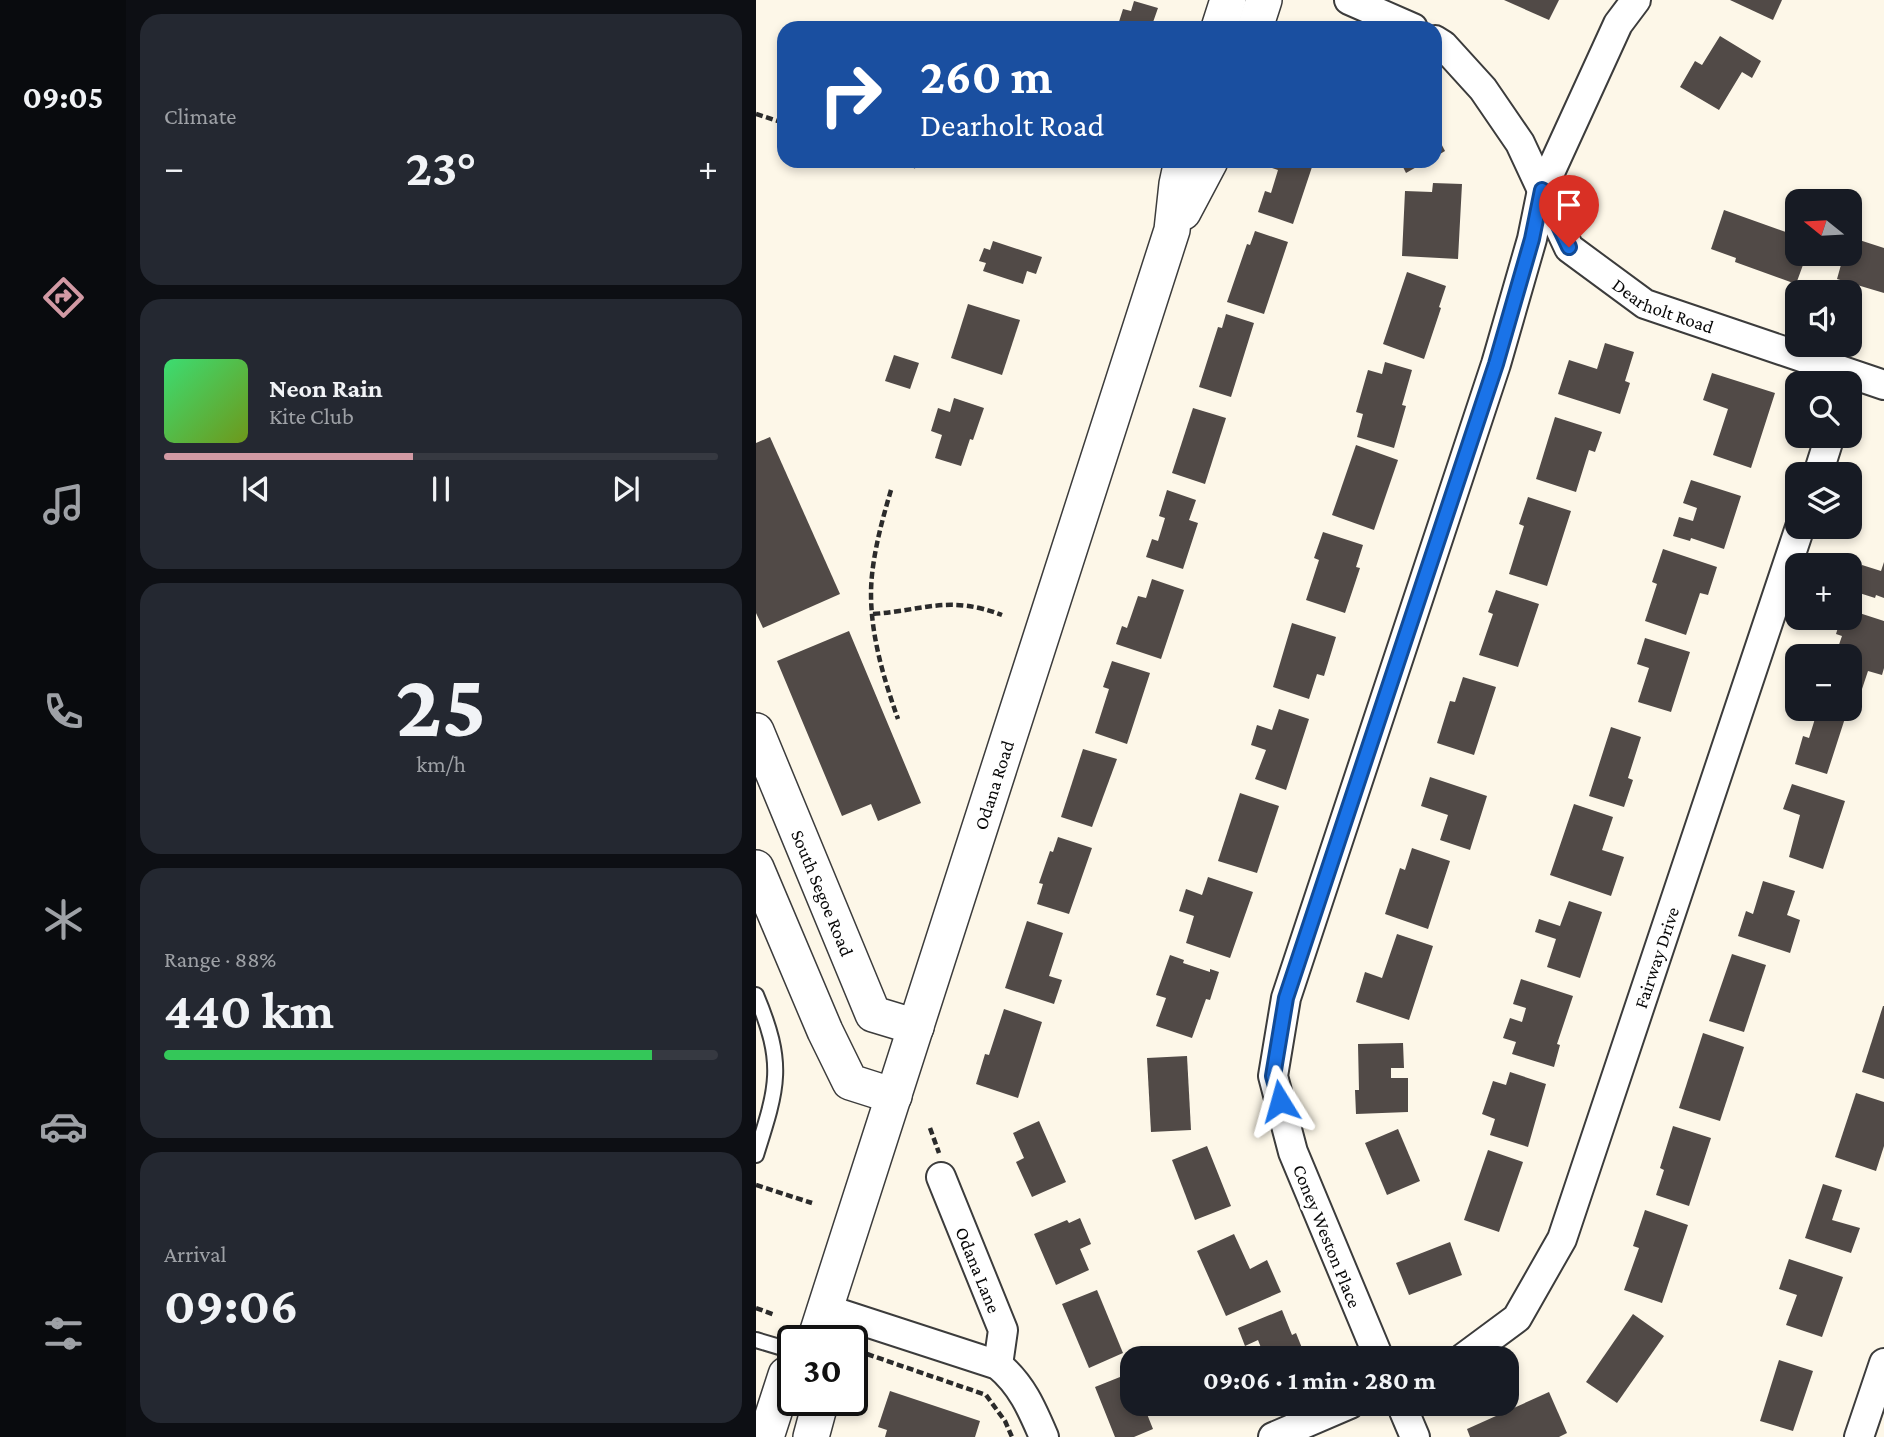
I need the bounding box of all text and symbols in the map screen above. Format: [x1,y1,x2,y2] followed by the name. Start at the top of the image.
[805,49,896,140] icon: right
[920,49,1052,104] text: 260 m
[23,79,103,115] text: 09:05
[164,103,236,129] text: Climate
[920,107,1104,143] text: Dearholt Road
[405,138,477,196] text: 23°
[164,146,184,188] text: −
[698,146,718,188] text: +
[1539,175,1599,247] pin
[1550,186,1588,224] icon: arrive
[1785,189,1862,266] north arrow
[1785,189,1862,721] map controls
[39,273,88,322] icon: directions
[1609,273,1717,337] street label: Dearholt Road
[1785,280,1862,357] button: sound
[1785,371,1862,448] button: search
[269,374,383,403] text: Neon Rain
[269,403,354,429] text: Kite Club
[1785,462,1862,539] button: layers
[237,470,275,508] icon: previous
[422,470,460,508] icon: pause
[607,470,645,508] icon: next
[39,480,88,529] icon: music
[1785,553,1862,630] button: +
[1785,644,1862,721] button: −
[396,654,487,756] text: 25
[39,687,88,736] icon: phone
[969,738,1018,832] street label: Odana Road
[416,751,466,777] text: km/h
[787,826,858,959] street label: South Segoe Road
[39,895,88,944] icon: climate
[1629,904,1683,1011] street label: Fairway Drive
[164,946,276,972] text: Range · 88%
[164,981,334,1039] text: 440 km
[1243,1064,1317,1138] position arrow
[39,1102,88,1151] icon: car
[1289,1161,1365,1311] street label: Coney Weston Place
[952,1224,1005,1316] street label: Odana Lane
[164,1241,227,1267] text: Arrival
[164,1276,298,1334] text: 09:06
[39,1309,88,1358] icon: filters
[777,1325,868,1416] speed limit sign: 30
[1203,1366,1436,1395] text: 09:06 · 1 min · 280 m

